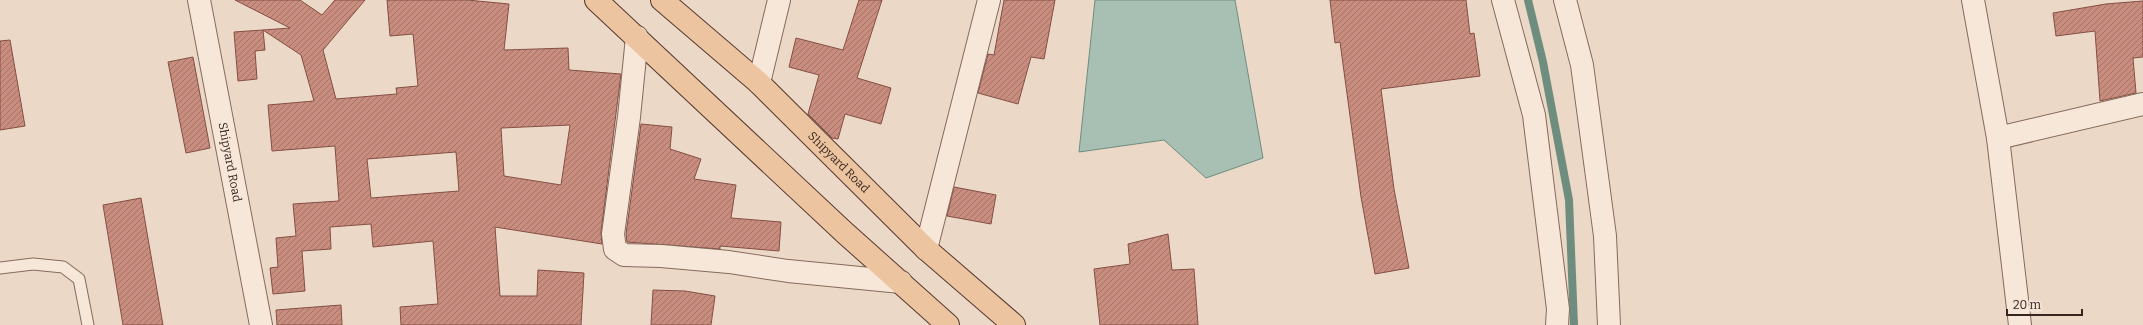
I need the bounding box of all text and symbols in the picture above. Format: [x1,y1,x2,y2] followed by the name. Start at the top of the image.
[215,121,244,203] street label: Shipyard Road
[805,129,872,196] street label: Shipyard Road
[2007,291,2082,317] scale bar
[2013,298,2042,312] text: 20 m

